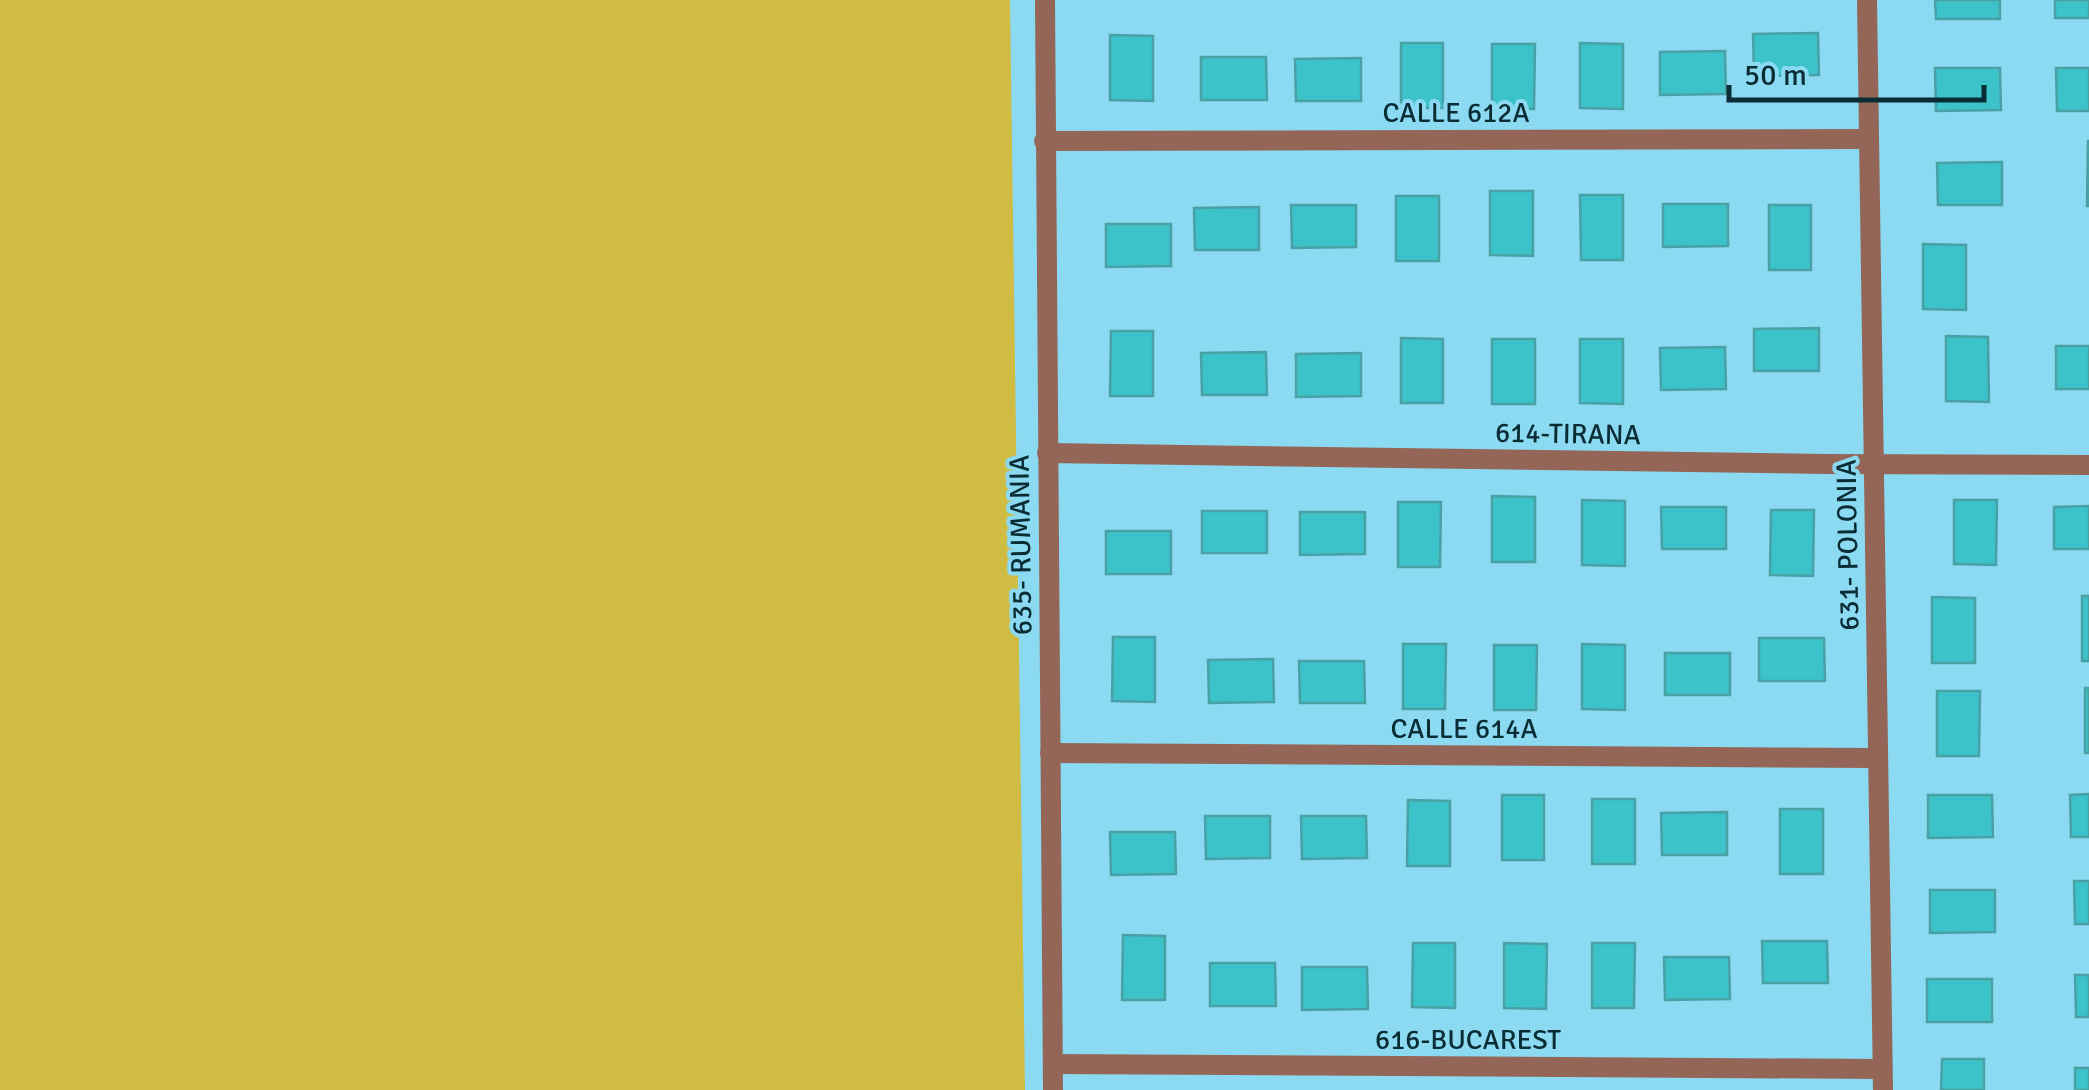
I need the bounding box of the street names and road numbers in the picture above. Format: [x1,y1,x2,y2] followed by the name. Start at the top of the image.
[1382,96,1530,130] street label: CALLE 612A
[1495,416,1641,452] street label: 614-TIRANA
[1002,454,1040,635] street label: 635- RUMANIA
[1830,459,1866,631] street label: 631- POLONIA
[1390,712,1538,746] street label: CALLE 614A
[1375,1023,1561,1057] street label: 616-BUCAREST

